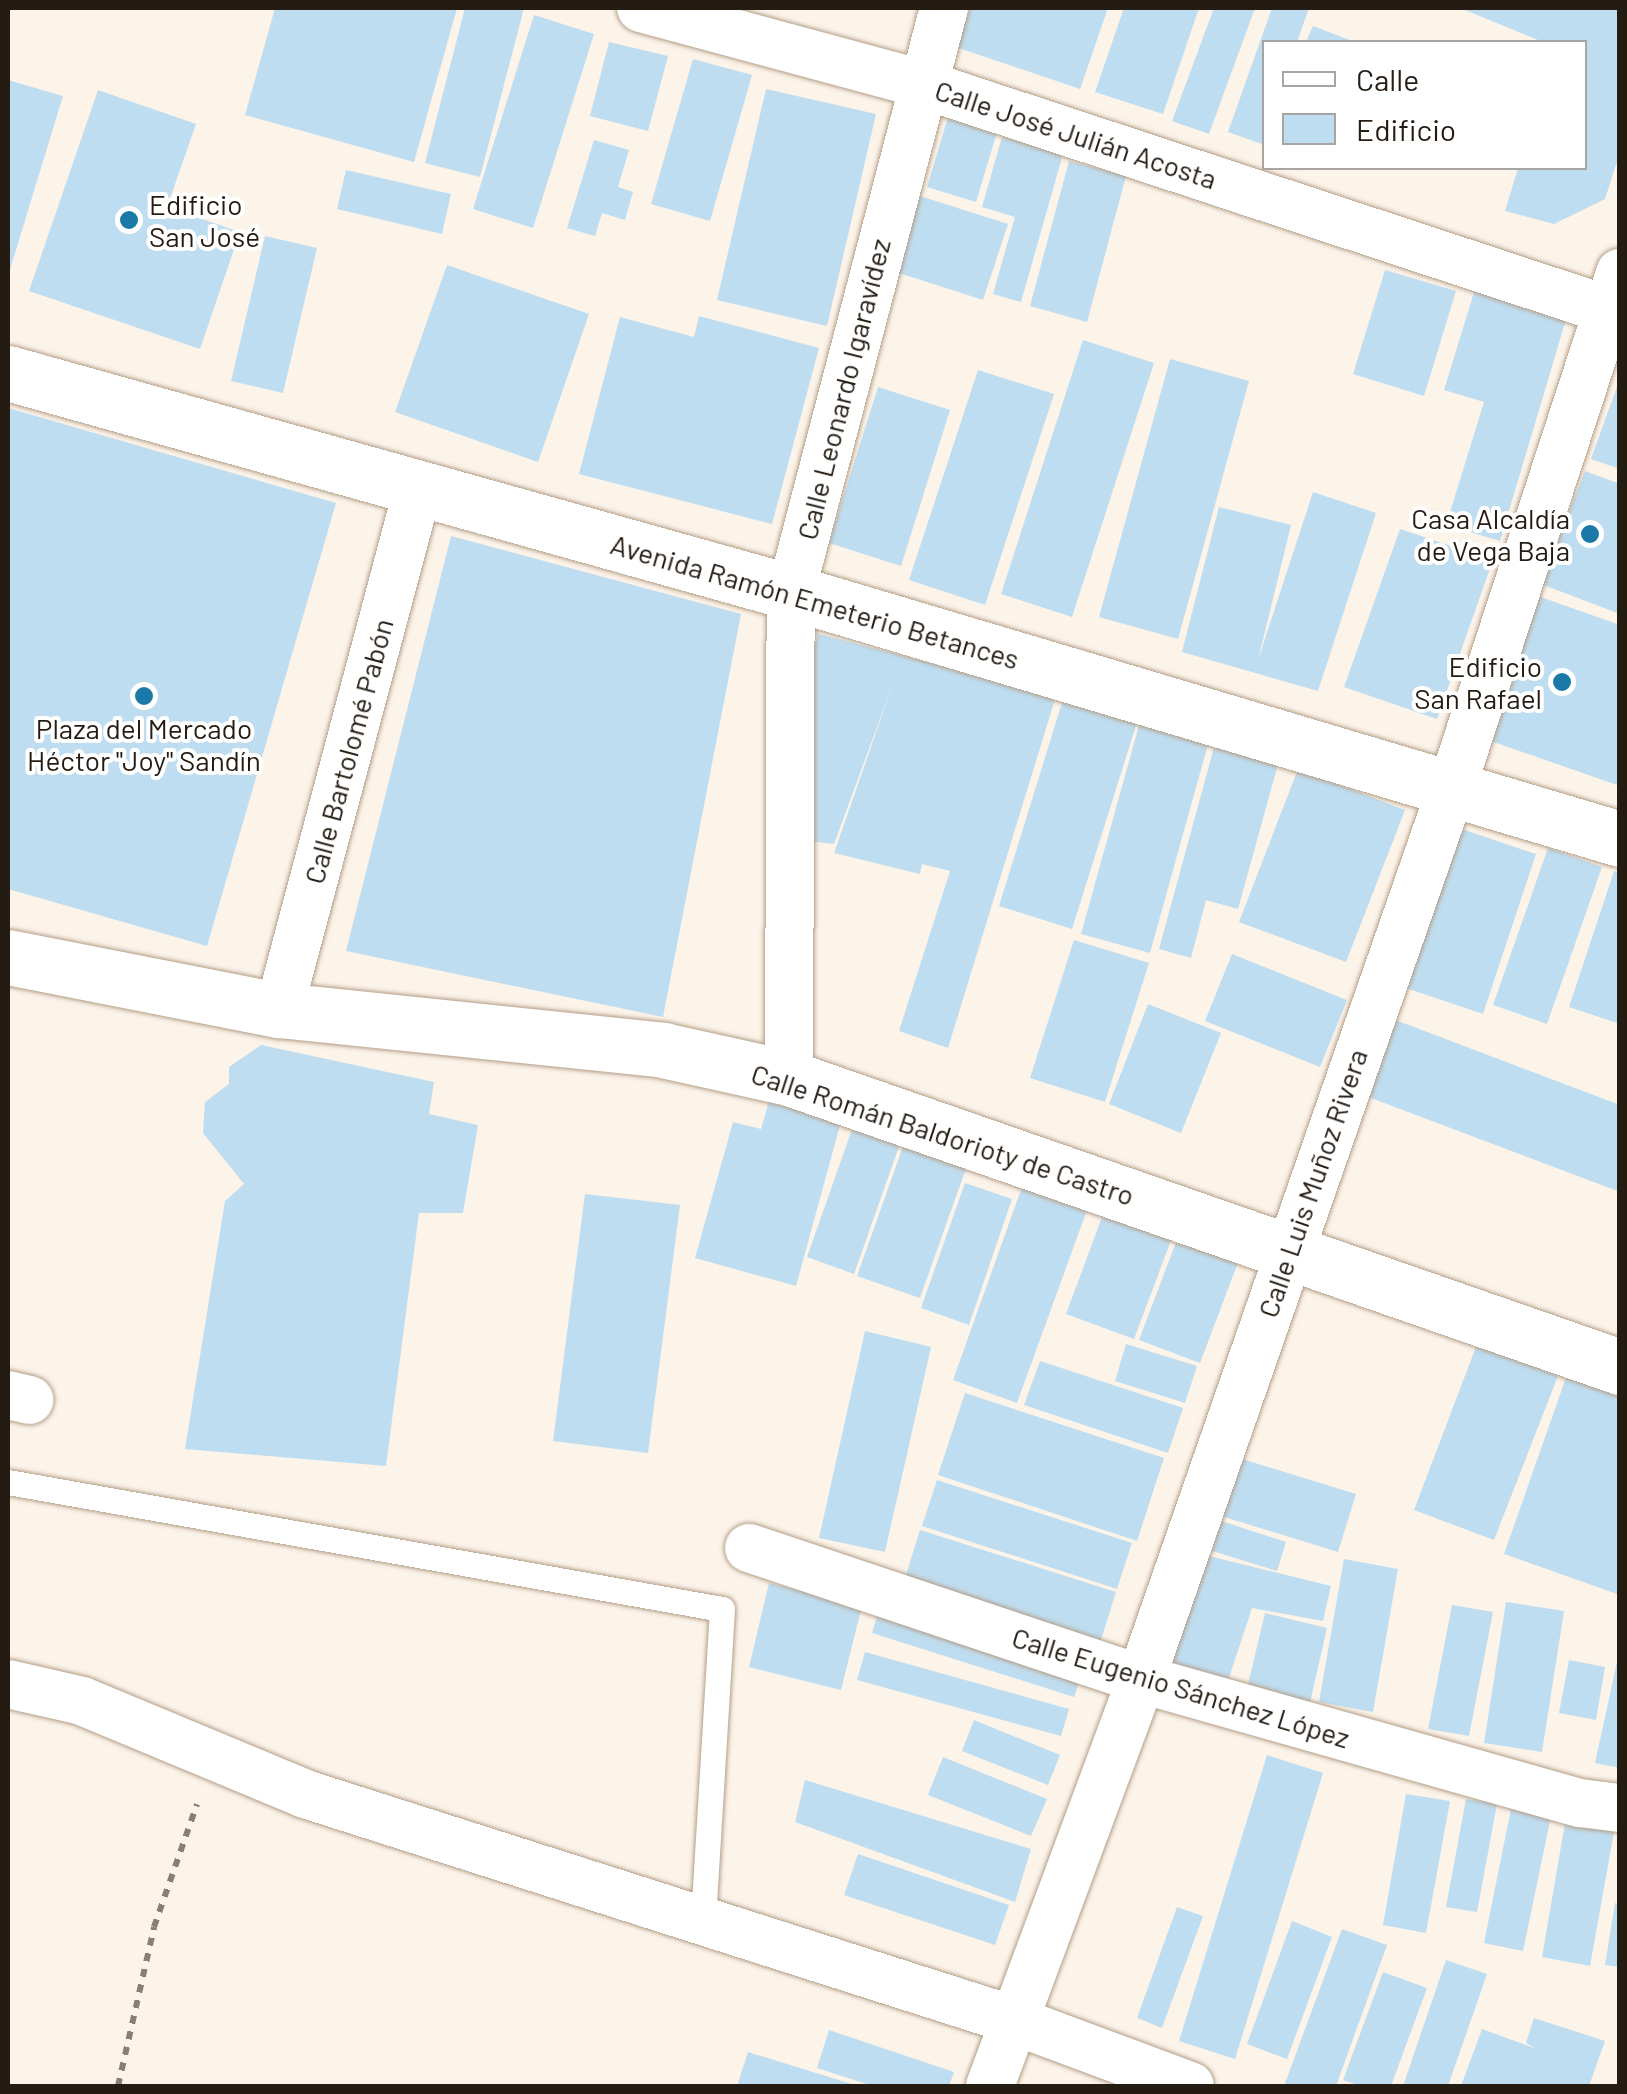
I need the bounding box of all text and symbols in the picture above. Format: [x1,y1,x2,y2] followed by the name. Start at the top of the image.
[1262,40,1587,170] legend
[1356,61,1419,97] text: Calle
[931,73,1221,195] street label: Calle José Julián Acosta
[1356,111,1456,147] text: Edificio
[149,187,260,253] place label: Edificio San José
[118,209,140,231] marker: Edificio San José
[789,235,897,543] street label: Calle Leonardo Igaravídez
[1411,501,1570,567] place label: Casa Alcaldía de Vega Baja
[1579,523,1601,545] marker: Casa Alcaldía de Vega Baja
[607,527,1023,675] street label: Avenida Ramón Emeterio Betances
[296,615,400,887] street label: Calle Bartolomé Pabón
[1414,649,1542,715] place label: Edificio San Rafael
[1551,671,1573,693] marker: Edificio San Rafael
[133,685,155,707] marker: Plaza del Mercado Héctor "Joy" Sandín
[27,711,261,777] place label: Plaza del Mercado Héctor "Joy" Sandín
[1250,1044,1374,1322] street label: Calle Luis Muñoz Rivera
[747,1056,1139,1212] street label: Calle Román Baldorioty de Castro
[1008,1620,1354,1754] street label: Calle Eugenio Sánchez López

